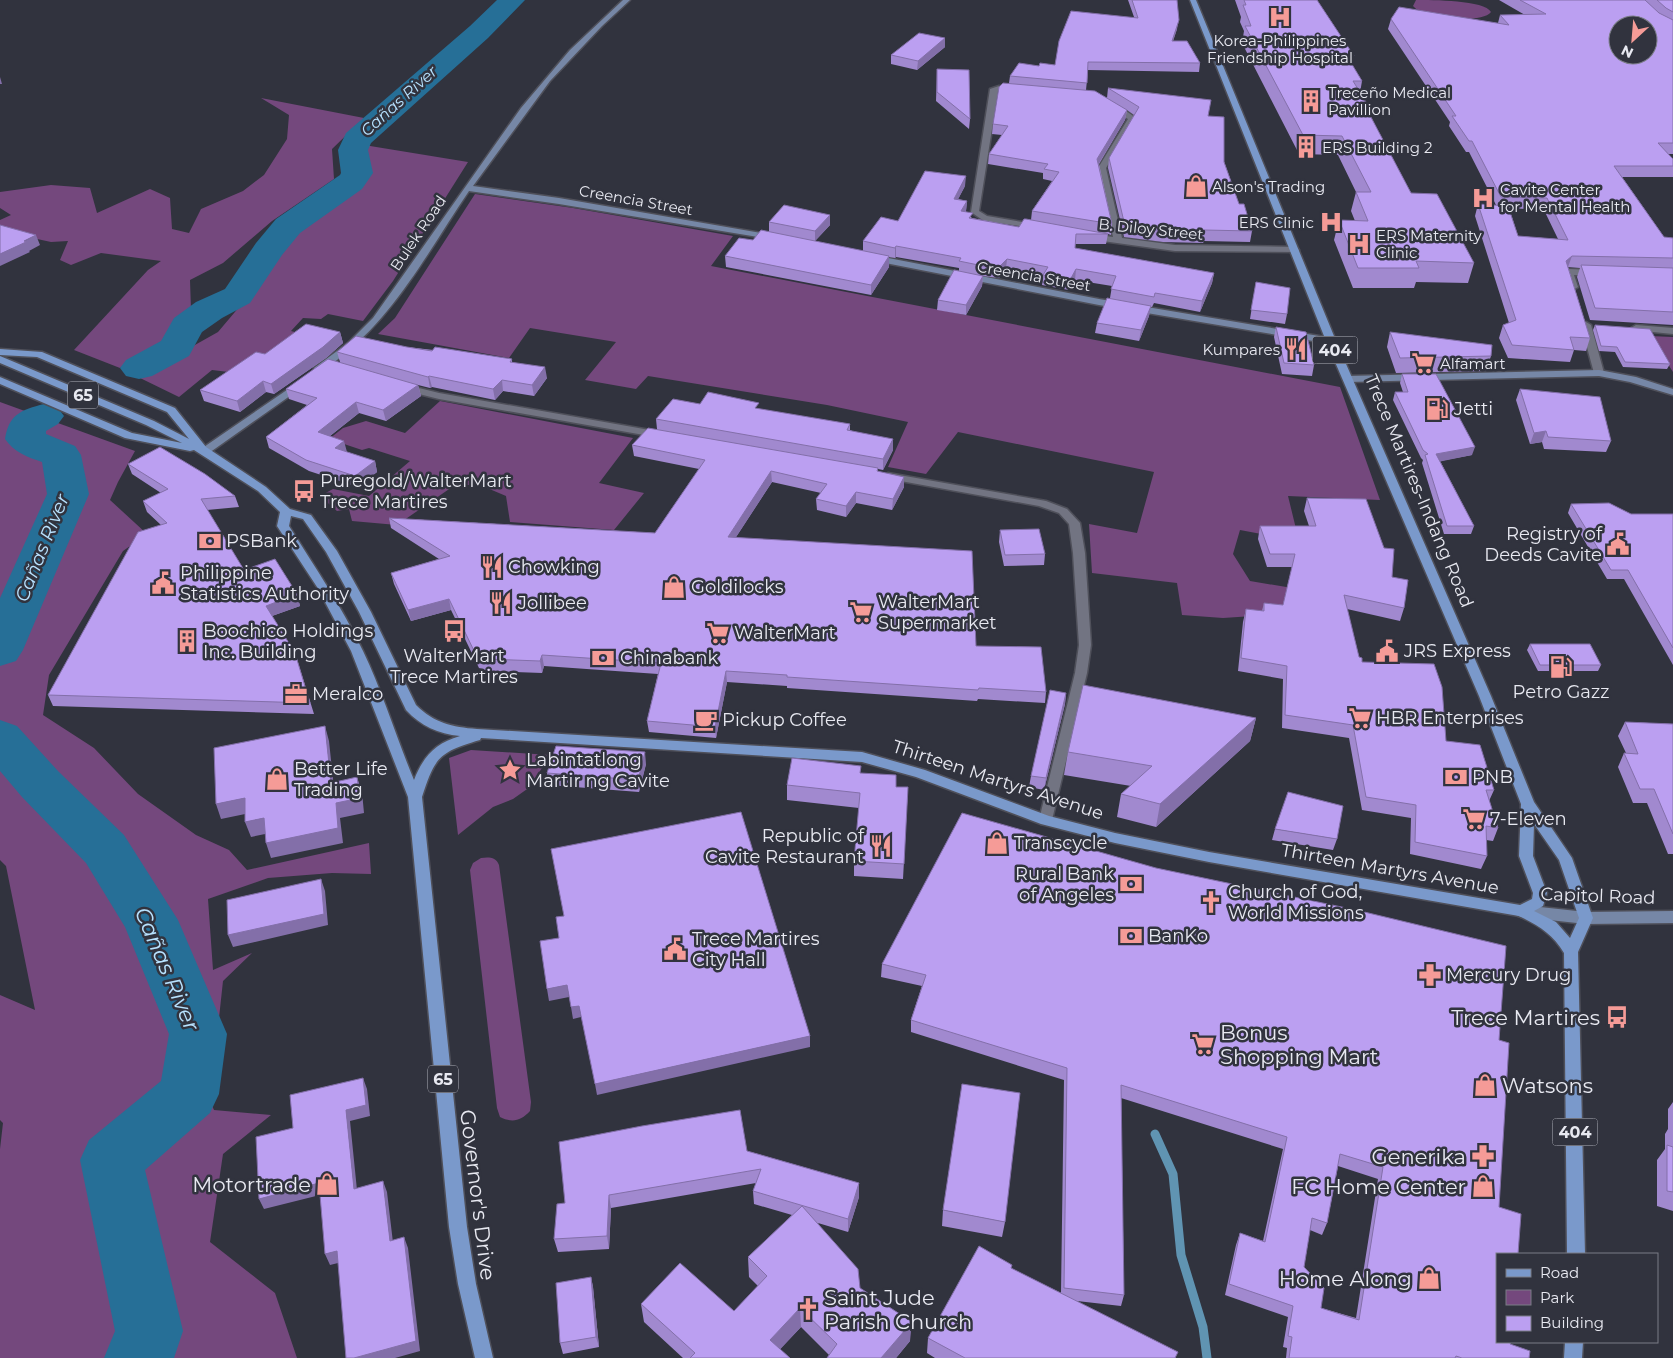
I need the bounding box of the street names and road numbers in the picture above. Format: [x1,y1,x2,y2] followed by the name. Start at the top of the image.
[578,181,694,219] street label: Creencia Street
[386,192,450,274] street label: Bulek Road
[1098,214,1204,244] street label: B. Diloy Street
[976,257,1092,295] street label: Creencia Street
[1312,336,1358,364] road number: 404
[1360,371,1478,611] street label: Trece Martires-Indang Road
[68,382,98,408] road number: 65
[890,735,1106,825] street label: Thirteen Martyrs Avenue
[1279,839,1501,899] street label: Thirteen Martyrs Avenue
[1540,883,1656,909] street label: Capitol Road
[428,1066,458,1092] road number: 65
[455,1108,501,1282] street label: Governor's Drive
[1552,1118,1598,1146] road number: 404

